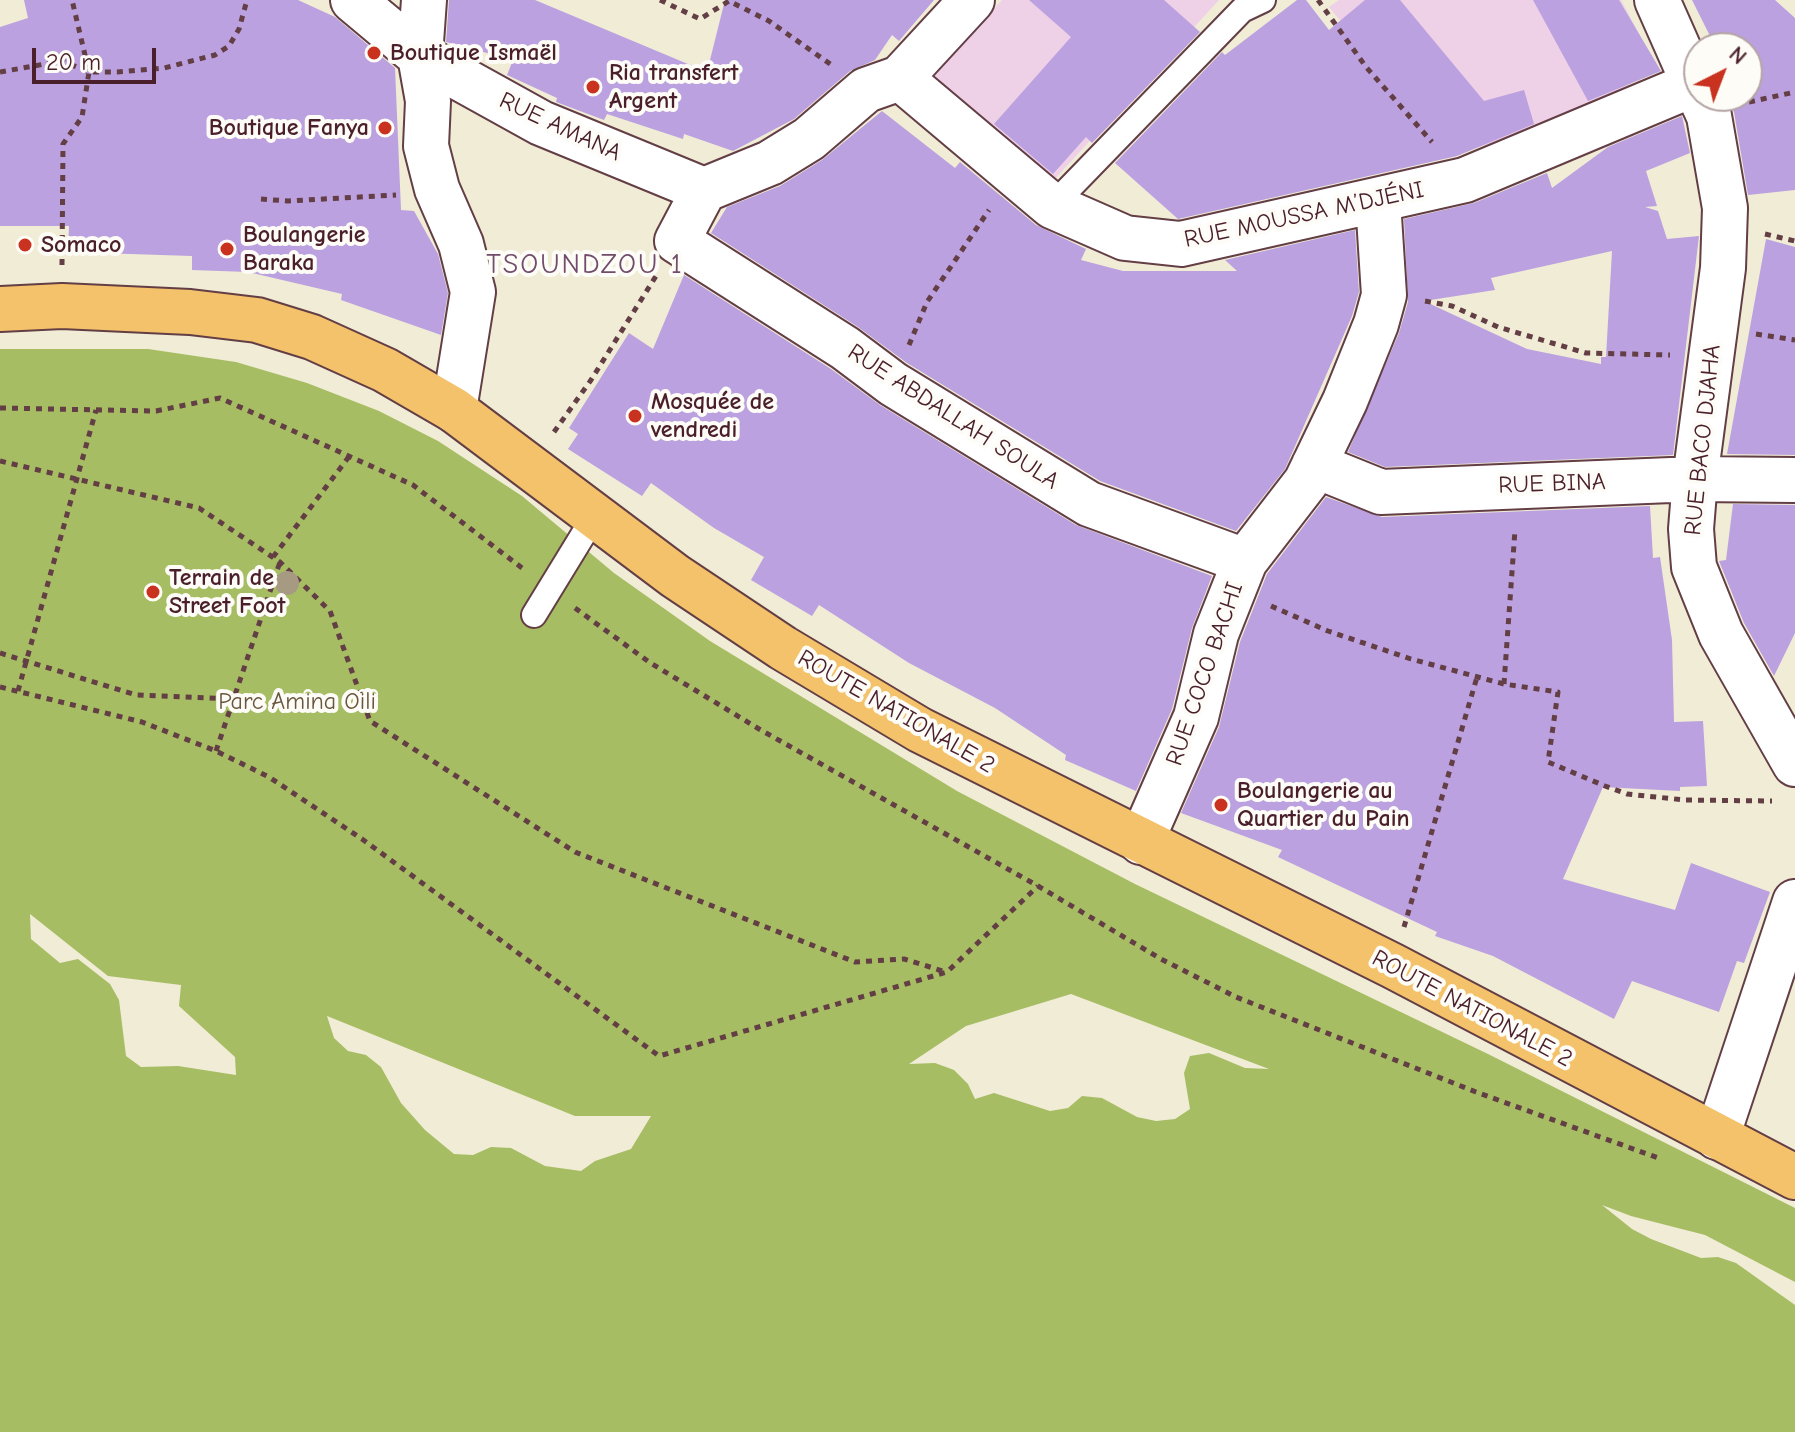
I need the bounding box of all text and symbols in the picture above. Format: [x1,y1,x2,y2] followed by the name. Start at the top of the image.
[36,32,160,82] scale bar
[1683,32,1763,112] north arrow
[390,39,557,67] place label: Boutique Ismaël
[1724,41,1752,70] text: N
[365,44,383,62] marker: Boutique Ismaël
[46,48,101,76] text: 20 m
[609,59,738,115] place label: Ria transfert Argent
[584,78,602,96] marker: Ria transfert Argent
[495,86,625,168] street label: RUE AMANA
[209,114,369,142] place label: Boutique Fanya
[376,119,394,137] marker: Boutique Fanya
[1182,176,1426,254] street label: RUE MOUSSA M’DJÉNI
[243,221,366,277] place label: Boulangerie Baraka
[41,231,121,259] place label: Somaco
[16,236,34,254] marker: Somaco
[218,240,236,258] marker: Boulangerie Baraka
[486,248,684,282] district label: TSOUNDZOU 1
[842,338,1064,496] street label: RUE ABDALLAH SOULA
[1679,343,1727,537] street label: RUE BACO DJAHA
[651,388,774,444] place label: Mosquée de vendredi
[626,407,644,425] marker: Mosquée de vendredi
[1498,468,1606,500] street label: RUE BINA
[169,564,285,620] place label: Terrain de Street Foot
[1160,579,1250,769] street label: RUE COCO BACHI
[144,583,162,601] marker: Terrain de Street Foot
[792,644,1000,780] street label: ROUTE NATIONALE 2
[218,688,376,716] park label: Parc Amina Oili
[1237,777,1410,833] place label: Boulangerie au Quartier du Pain
[1212,796,1230,814] marker: Boulangerie au Quartier du Pain
[1367,944,1577,1074] street label: ROUTE NATIONALE 2

